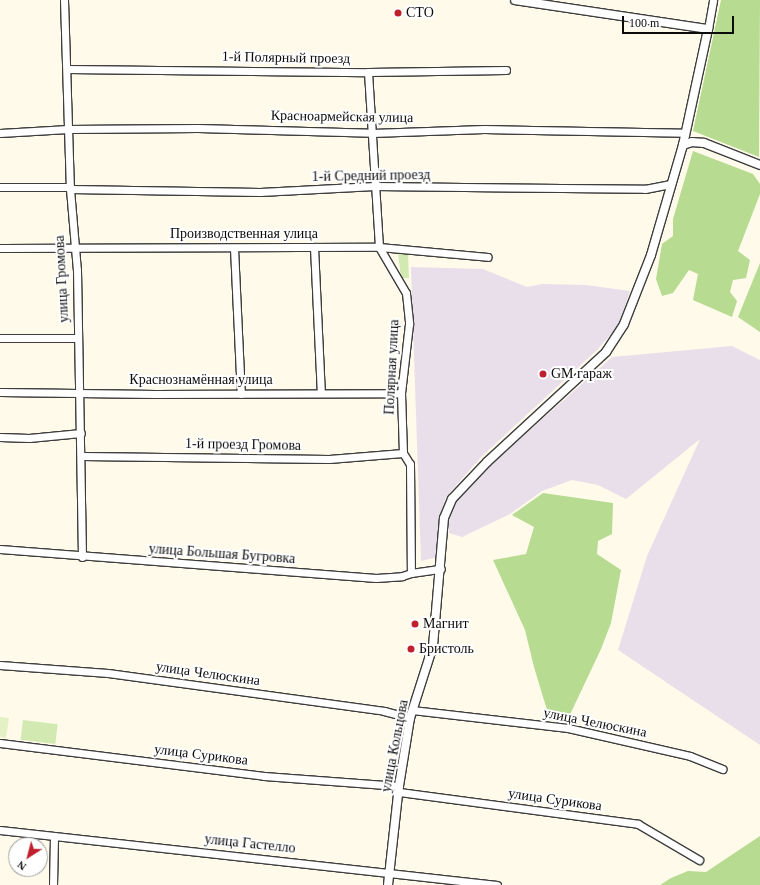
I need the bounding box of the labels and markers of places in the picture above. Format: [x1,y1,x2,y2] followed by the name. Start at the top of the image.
[406,5,434,21] place label: СТО
[393,8,403,18] marker: СТО
[551,366,612,382] place label: GM гараж
[538,369,548,379] marker: GM гараж
[423,616,469,632] place label: Магнит
[410,619,420,629] marker: Магнит
[419,641,474,657] place label: Бристоль
[406,644,416,654] marker: Бристоль

